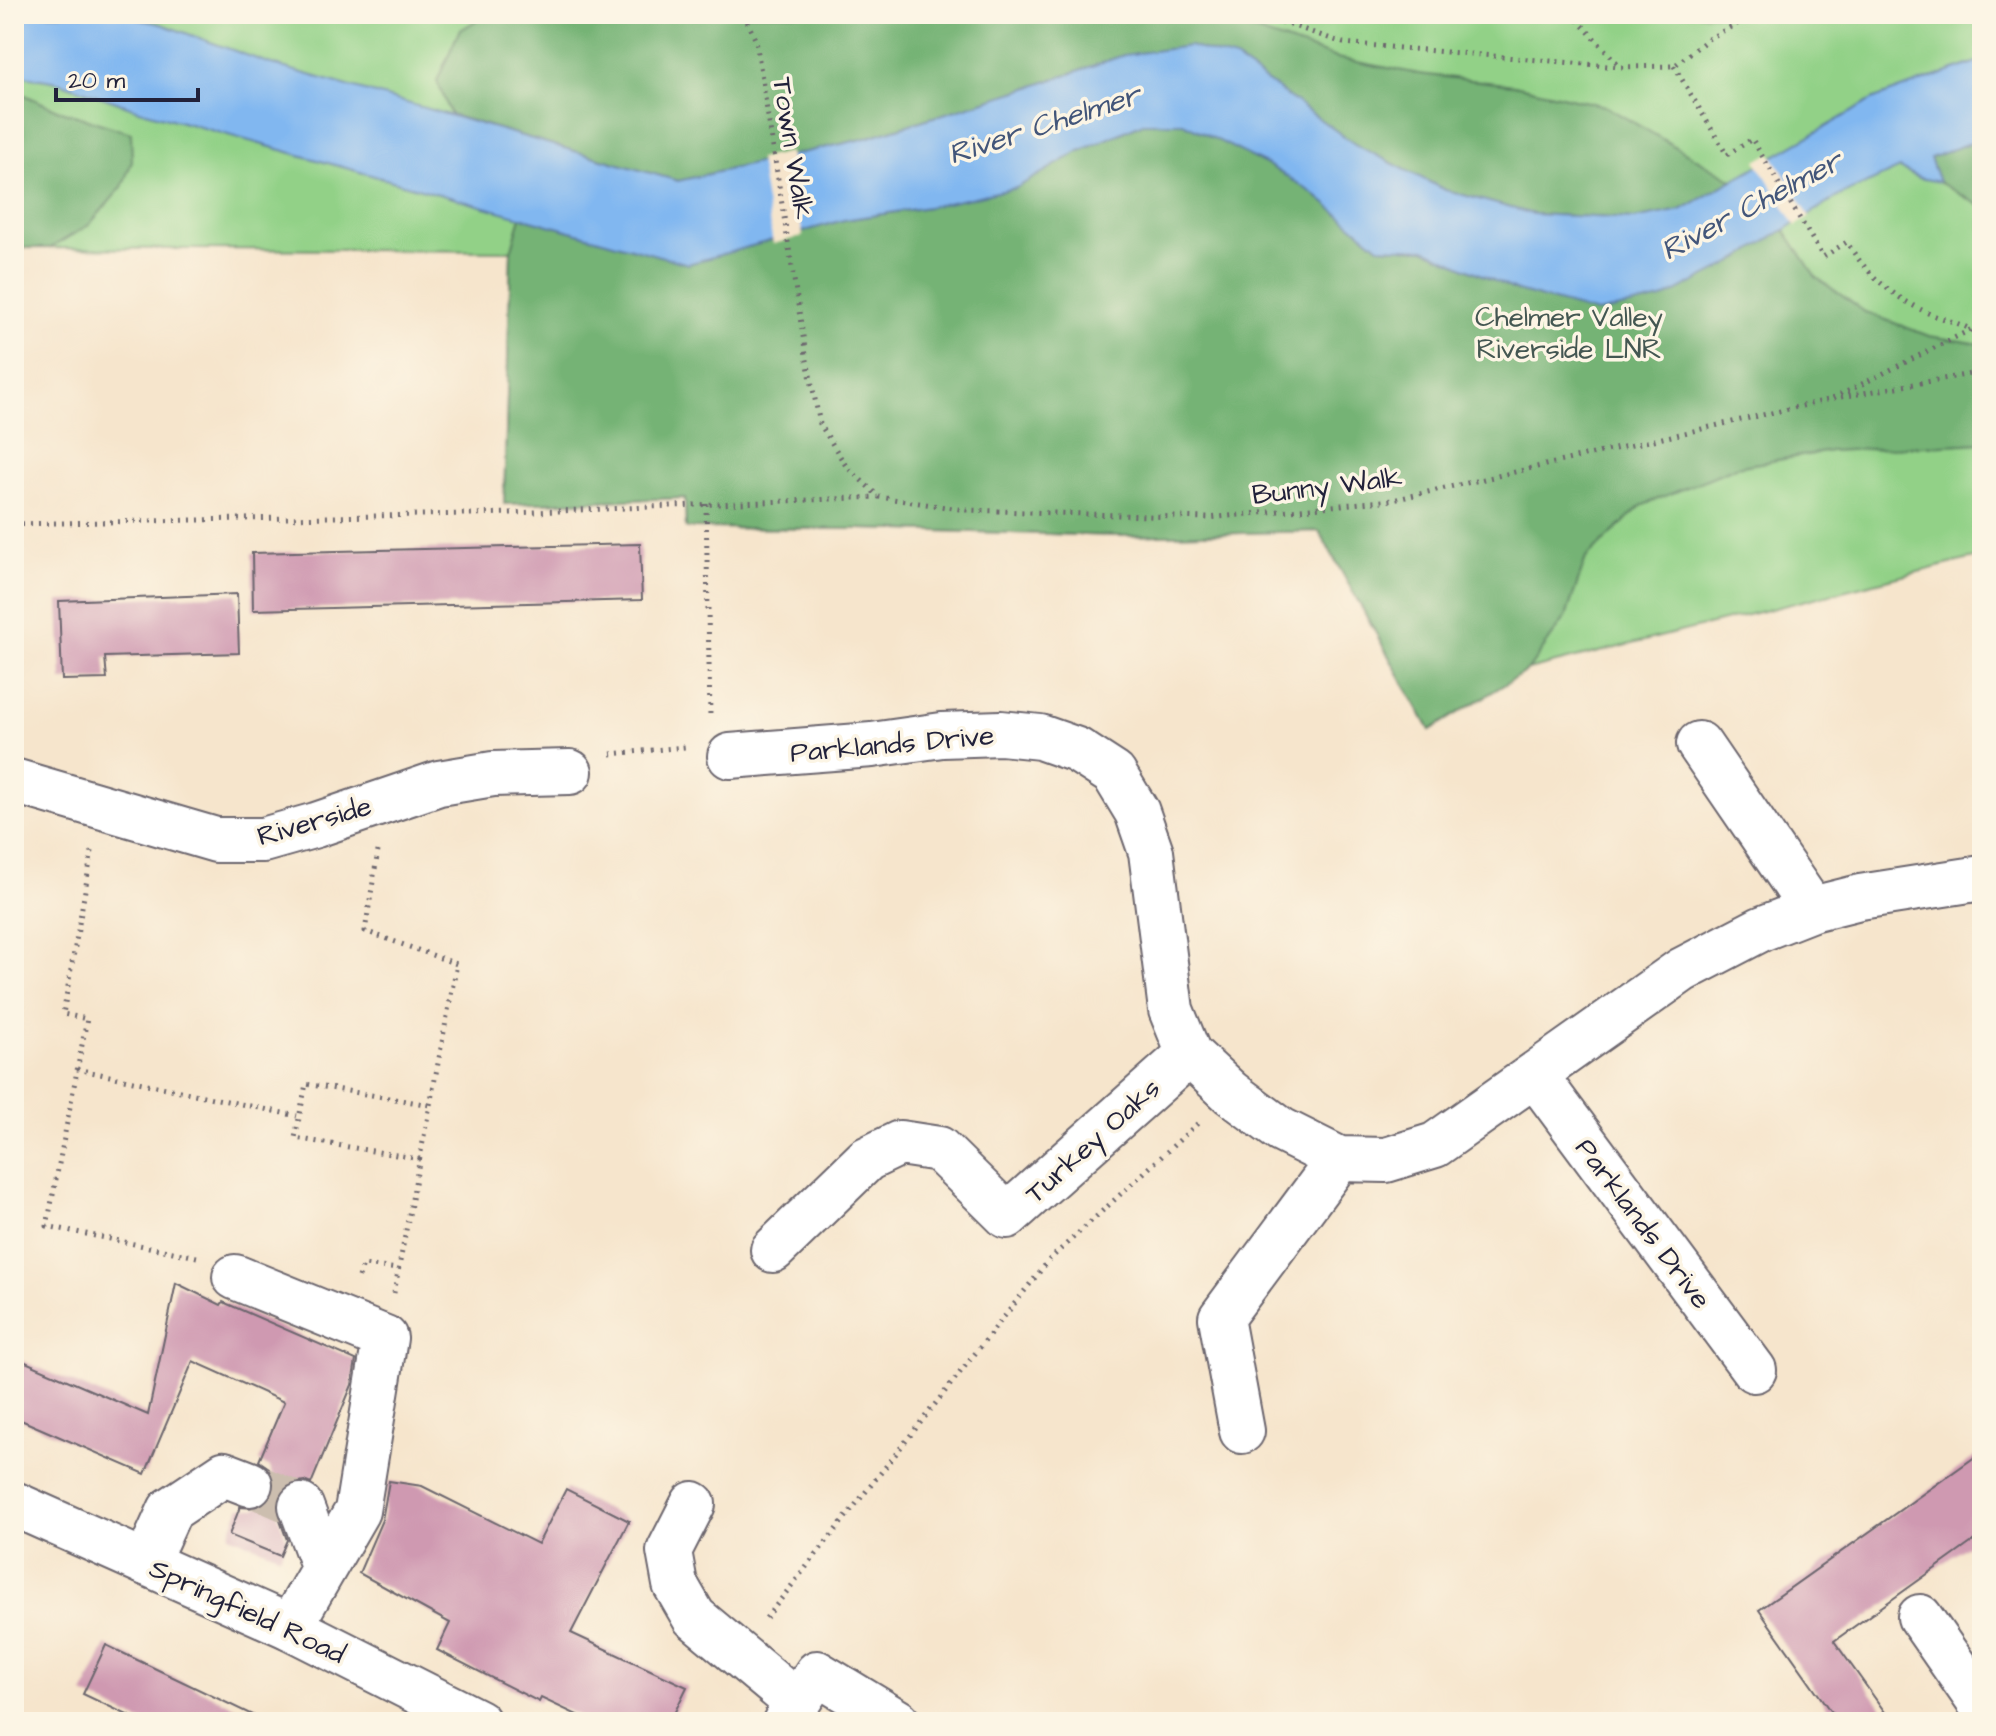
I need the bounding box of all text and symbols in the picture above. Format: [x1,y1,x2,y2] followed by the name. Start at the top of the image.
[56,52,198,102] scale bar
[68,64,125,98] text: 20 m
[943,73,1149,176] water label: River Chelmer
[762,74,823,222] street label: Town Walk
[1654,139,1852,271] water label: River Chelmer
[1475,298,1663,369] park label: Chelmer Valley Riverside LNR
[1250,458,1405,517] street label: Bunny Walk
[789,716,996,773] street label: Parklands Drive
[253,787,376,856] street label: Riverside
[1017,1070,1171,1214] street label: Turkey Oaks
[1566,1130,1720,1317] street label: Parklands Drive
[143,1549,352,1675] street label: Springfield Road

